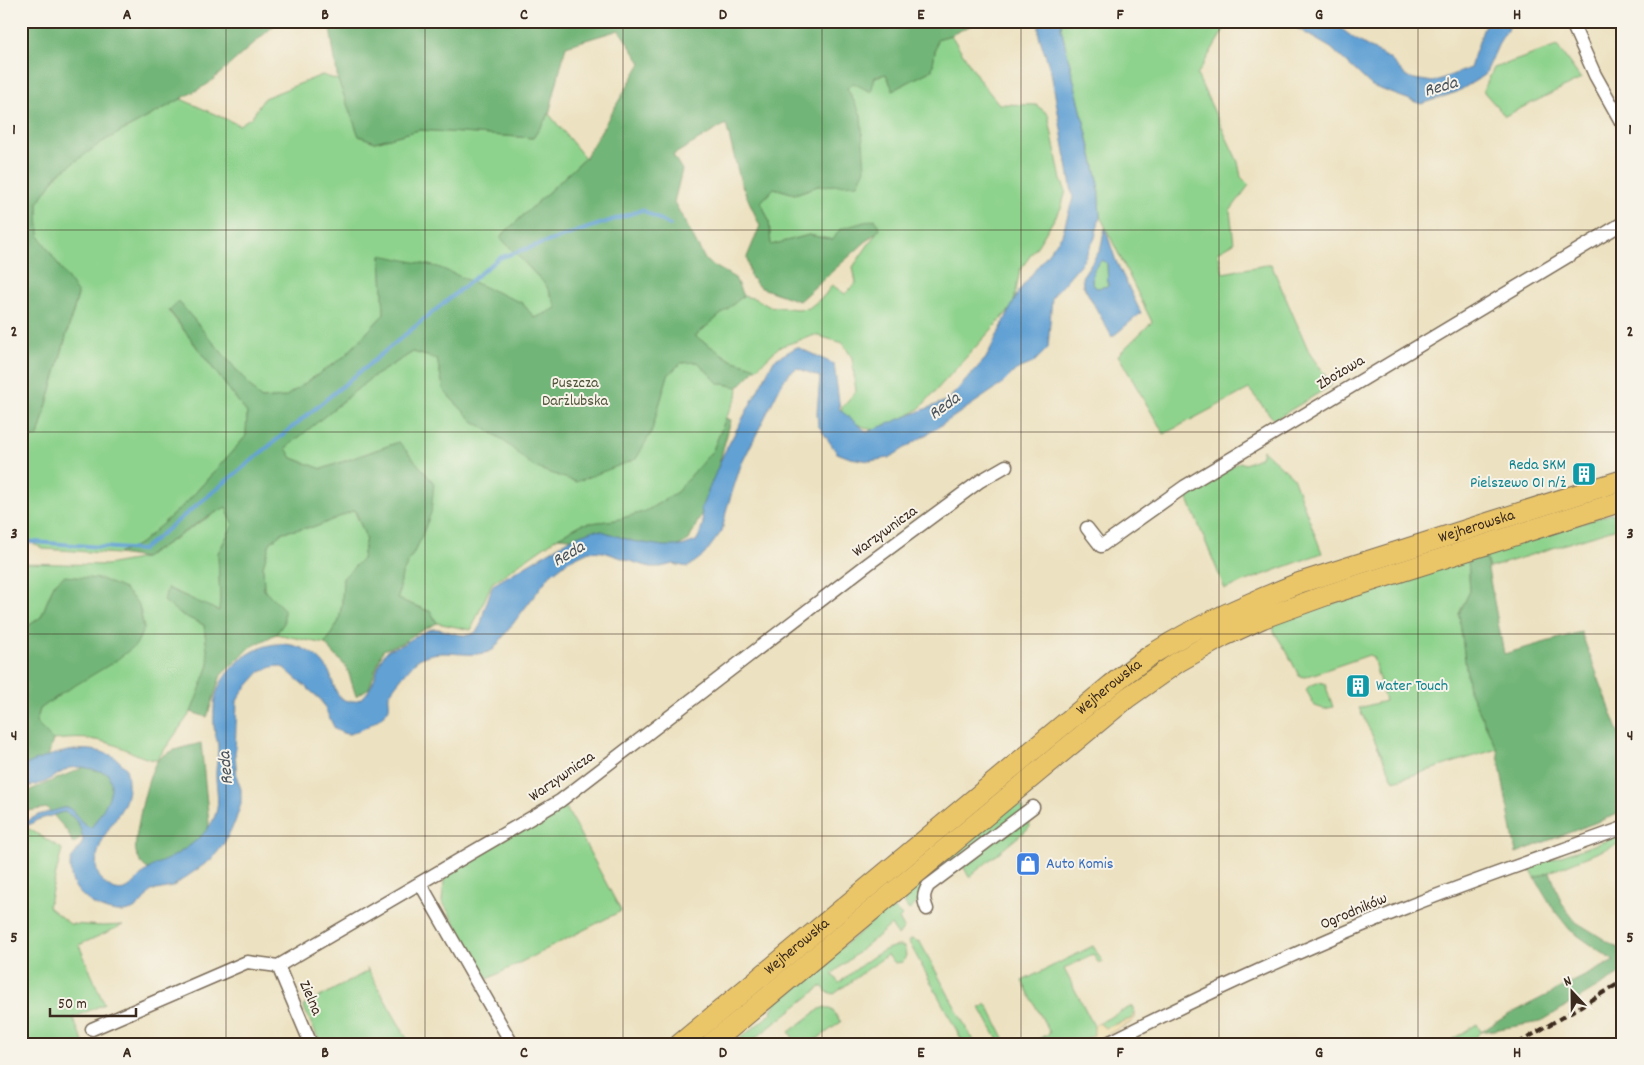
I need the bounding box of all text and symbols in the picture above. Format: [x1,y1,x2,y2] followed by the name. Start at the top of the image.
[123,4,132,27] text: A
[321,4,329,27] text: B
[520,4,528,27] text: C
[719,4,728,27] text: D
[917,4,925,27] text: E
[1116,4,1124,27] text: F
[1315,4,1323,27] text: G
[1513,4,1521,27] text: H
[1421,71,1462,105] water label: Reda
[12,119,16,142] text: 1
[1628,119,1632,142] text: 1
[11,321,18,344] text: 2
[1627,321,1634,344] text: 2
[1313,349,1370,396] street label: Zbożowa
[542,372,609,413] park label: Puszcza Darżlubska
[924,386,967,427] water label: Reda
[1470,454,1566,495] place label: Reda SKM Pielszewo 01 n/ż
[1571,461,1597,487] building icon: Reda SKM Pielszewo 01 n/ż
[848,500,923,564] street label: Warzywnicza
[1435,504,1518,550] street label: Wejherowska
[10,523,18,546] text: 3
[1626,523,1634,546] text: 3
[548,535,591,574] water label: Reda
[1071,653,1147,721] street label: Wejherowska
[1345,673,1371,699] building icon: Water Touch
[1376,675,1448,698] place label: Water Touch
[11,725,17,748] text: 4
[1627,725,1633,748] text: 4
[524,746,600,808] street label: Warzywnicza
[213,749,241,786] water label: Reda
[1015,851,1041,877] shop icon: Auto Komis
[1046,853,1114,876] place label: Auto Komis
[1317,888,1391,936] street label: Ogrodników
[759,912,835,981] street label: Wejherowska
[10,927,18,950] text: 5
[1626,927,1634,950] text: 5
[1546,968,1596,1018] north arrow
[1561,971,1575,992] text: N
[292,977,328,1019] street label: Zielna
[50,985,136,1017] scale bar
[58,994,87,1016] text: 50 m
[123,1042,132,1065] text: A
[321,1042,329,1065] text: B
[520,1042,528,1065] text: C
[719,1042,728,1065] text: D
[917,1042,925,1065] text: E
[1116,1042,1124,1065] text: F
[1315,1042,1323,1065] text: G
[1513,1042,1521,1065] text: H

